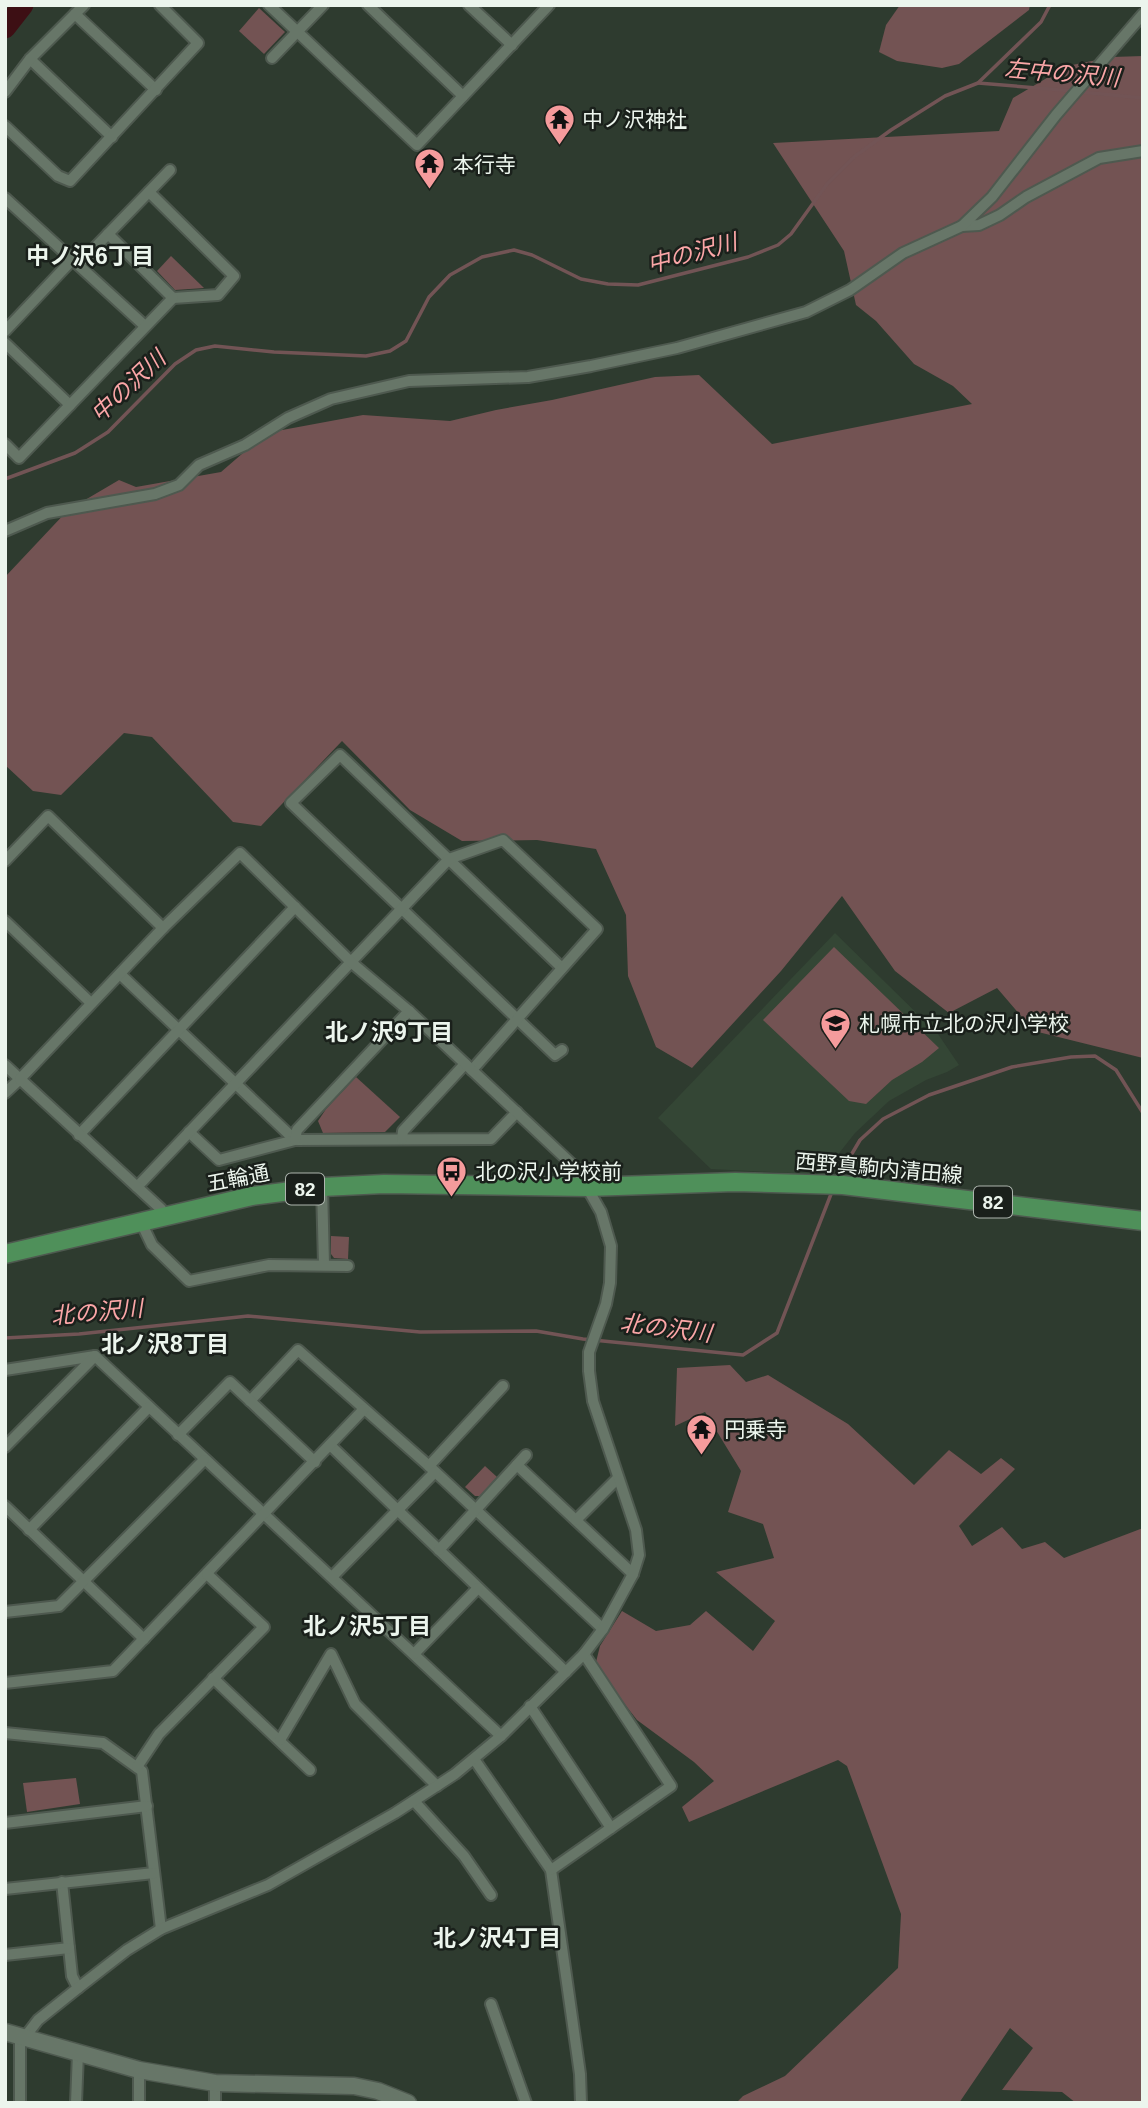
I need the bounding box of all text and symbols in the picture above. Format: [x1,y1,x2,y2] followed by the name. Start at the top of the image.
[1004,55,1123,91] water label: 左中の沢川
[542,102,576,146] temple icon: 中ノ沢神社
[582,108,687,131] place label: 中ノ沢神社
[413,147,447,191] temple icon: 本行寺
[453,153,516,176] place label: 本行寺
[644,228,743,277] water label: 中の沢川
[26,243,154,269] district label: 中ノ沢6丁目
[85,343,173,427] water label: 中の沢川
[819,1006,853,1050] school or university icon: 札幌市立北の沢小学校
[859,1012,1069,1035] place label: 札幌市立北の沢小学校
[325,1019,453,1045] district label: 北ノ沢9丁目
[794,1149,964,1187] street label: 西野真駒内清田線
[435,1154,469,1198] bus stop icon: 北の沢小学校前
[475,1160,622,1183] place label: 北の沢小学校前
[205,1161,271,1195] street label: 五輪通
[286,1174,324,1204] road number: 82
[974,1186,1012,1218] road number: 82
[50,1295,147,1329] water label: 北の沢川
[619,1309,716,1347] water label: 北の沢川
[101,1331,229,1357] district label: 北ノ沢8丁目
[684,1412,718,1456] temple icon: 円乗寺
[724,1418,787,1441] place label: 円乗寺
[303,1613,431,1639] district label: 北ノ沢5丁目
[433,1925,561,1951] district label: 北ノ沢4丁目

